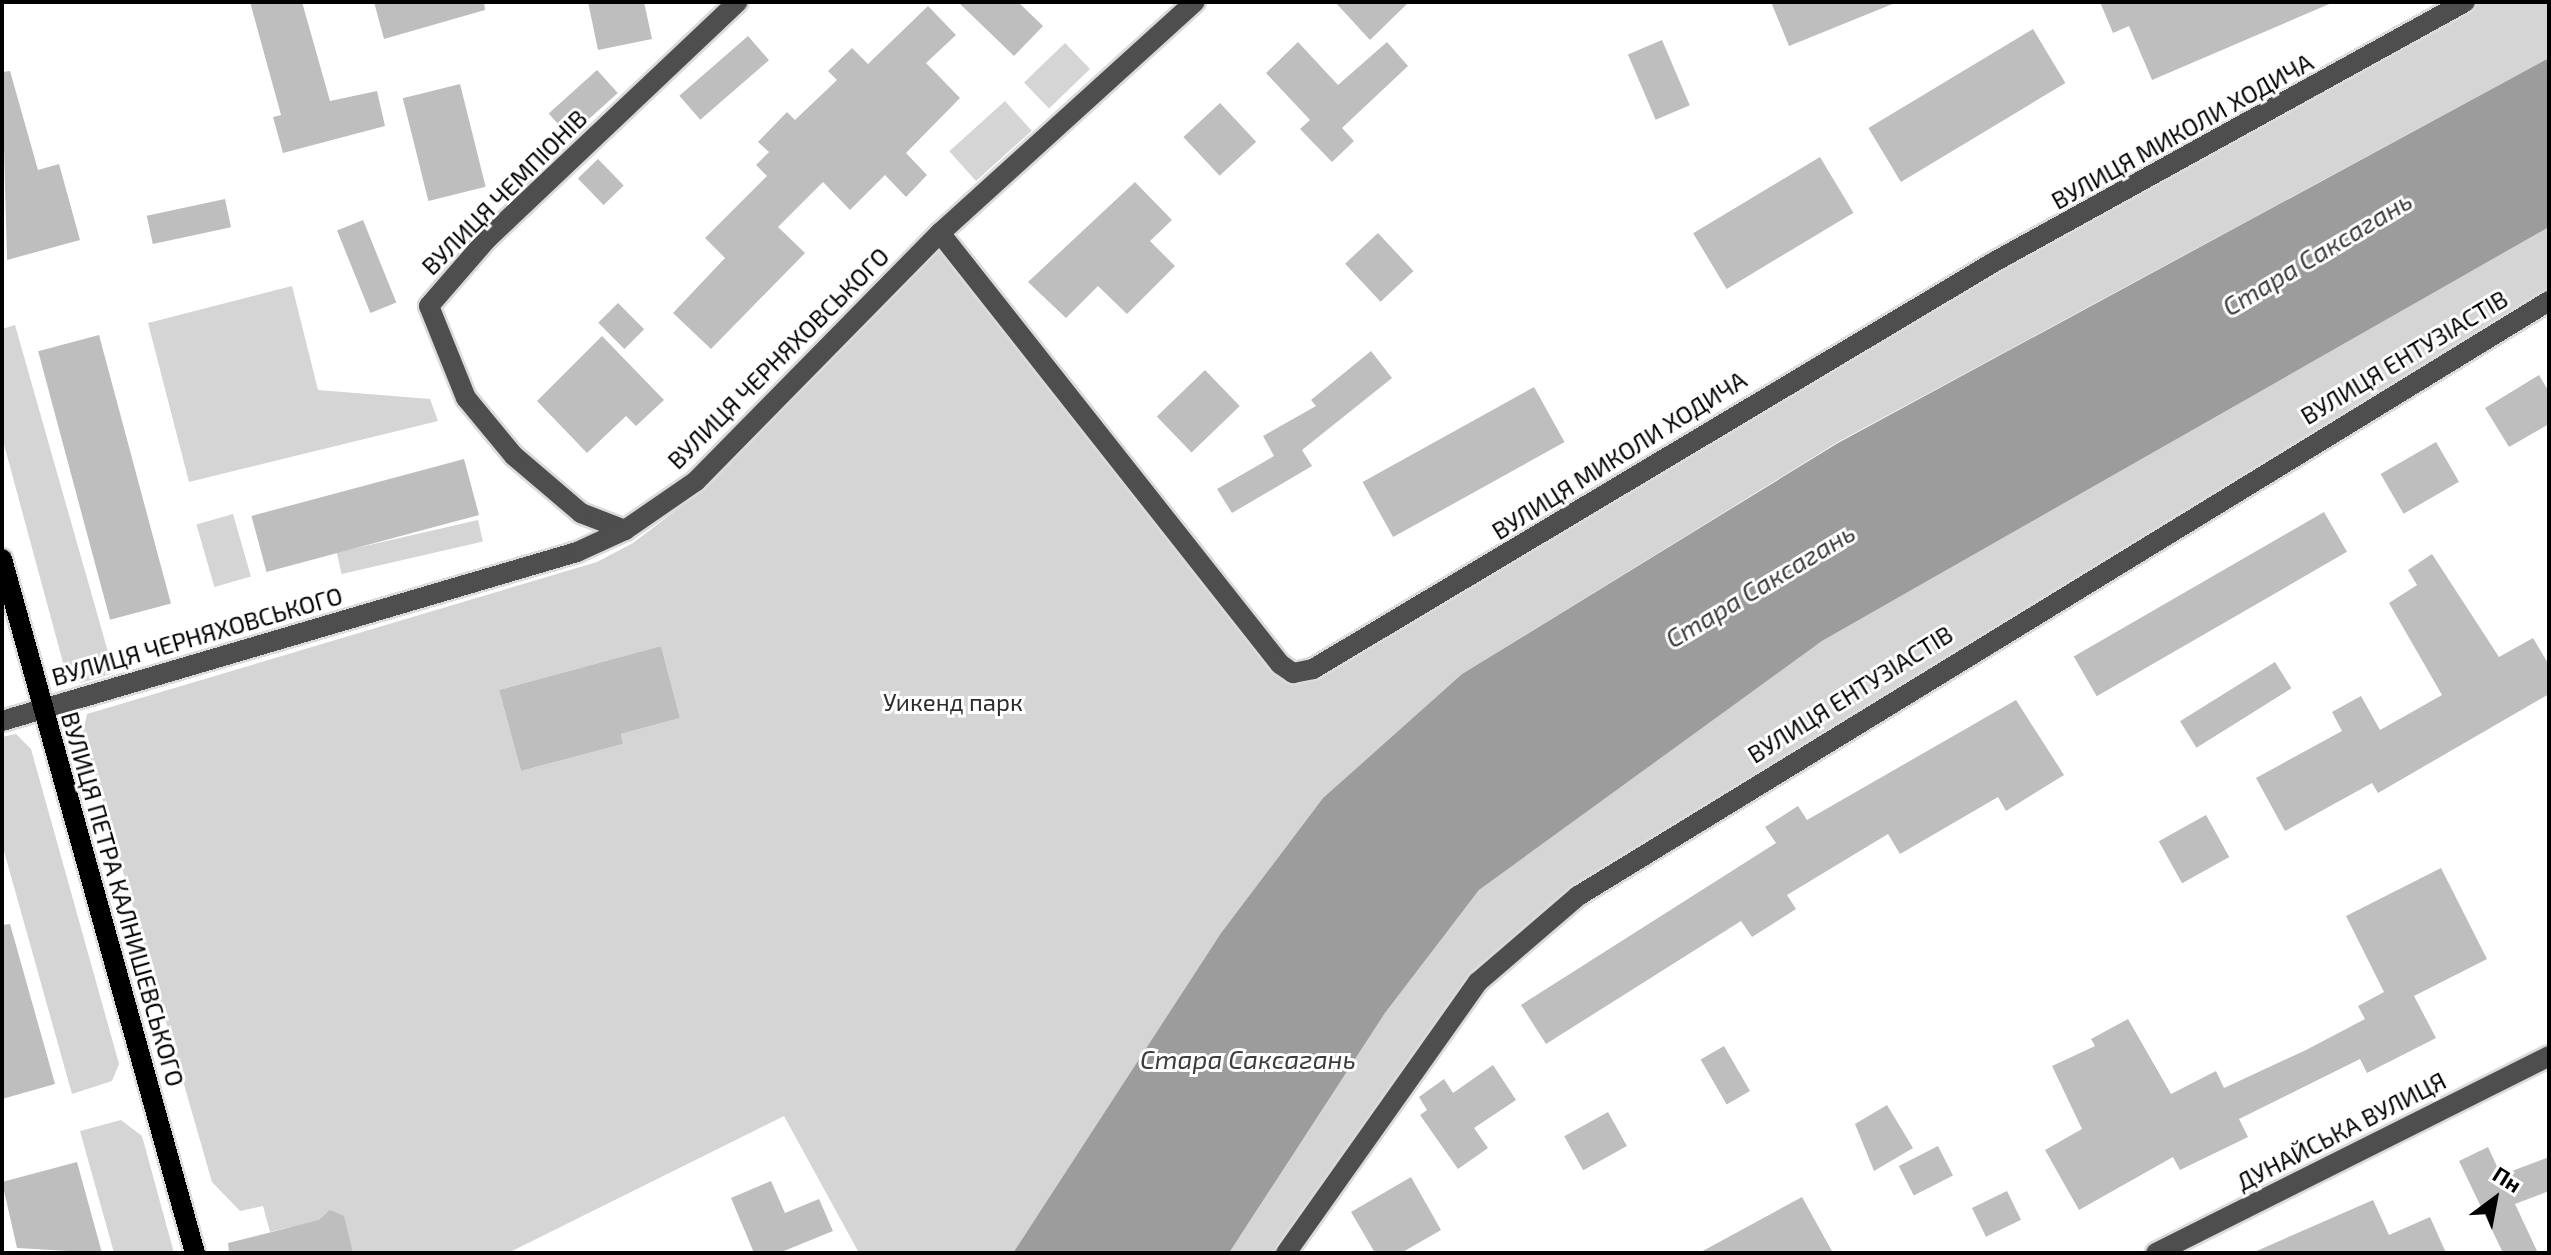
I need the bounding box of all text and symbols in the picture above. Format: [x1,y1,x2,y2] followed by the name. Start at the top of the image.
[2046,47,2318,215] street label: ВУЛИЦЯ МИКОЛИ ХОДИЧА
[416,104,592,280] street label: ВУЛИЦЯ ЧЕМПІОНІВ
[2216,184,2418,322] water label: Стара Саксагань
[661,241,895,475] street label: ВУЛИЦЯ ЧЕРНЯХОВСЬКОГО
[2295,284,2513,430] street label: ВУЛИЦЯ ЕНТУЗІАСТІВ
[1487,365,1751,545] street label: ВУЛИЦЯ МИКОЛИ ХОДИЧА
[1659,516,1861,654] water label: Стара Саксагань
[48,581,346,691] street label: ВУЛИЦЯ ЧЕРНЯХОВСЬКОГО
[1742,619,1958,769] street label: ВУЛИЦЯ ЕНТУЗІАСТІВ
[883,688,1023,716] park label: Уикенд парк
[56,708,190,1090] street label: ВУЛИЦЯ ПЕТРА КАЛНИШЕВСЬКОГО
[1140,1043,1356,1075] water label: Стара Саксагань
[2231,1066,2451,1196] street label: ДУНАЙСЬКА ВУЛИЦЯ
[2455,1159,2535,1239] north arrow
[2489,1160,2527,1197] text: Пн

